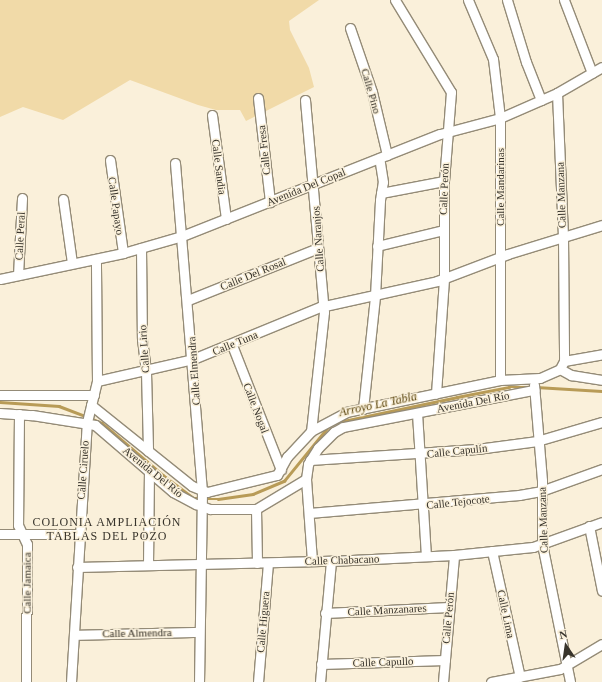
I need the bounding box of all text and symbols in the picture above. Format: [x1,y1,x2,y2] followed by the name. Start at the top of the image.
[358,67,384,115] street label: Calle Pino
[255,125,273,175] street label: Calle Fresa
[209,138,229,196] street label: Calle Sandia
[493,148,507,226] street label: Calle Mandarinas
[553,162,569,228] street label: Calle Manzana
[437,163,451,215] street label: Calle Perón
[265,165,347,209] street label: Avenida Del Copal
[105,176,127,236] street label: Calle Papayo
[309,206,327,272] street label: Calle Naranjos
[12,211,28,261] street label: Calle Peral
[218,255,288,293] street label: Calle Del Rosal
[136,325,152,373] street label: Calle Lirio
[210,328,260,358] street label: Calle Tuna
[185,336,203,406] street label: Calle Elmendra
[240,381,272,435] street label: Calle Nogal
[436,388,510,416] street label: Avenida Del Río
[338,390,418,420] water label: Arroyo La Tabla
[74,440,92,500] street label: Calle Ciruelo
[426,441,488,461] street label: Calle Capulín
[120,444,186,500] street label: Avenida Del Río
[535,487,551,553] street label: Calle Manzana
[426,492,490,512] street label: Calle Tejocote
[32,516,182,544] district label: COLONIA AMPLIACIÓN TABLAS DEL POZO
[20,552,34,614] street label: Calle Jamaica
[304,552,380,568] street label: Calle Chabacano
[494,589,518,639] street label: Calle Lima
[254,591,272,653] street label: Calle Higuera
[439,592,457,644] street label: Calle Perón
[347,601,427,619] street label: Calle Manzanares
[102,626,172,640] street label: Calle Almendra
[546,626,586,666] north arrow
[558,628,569,641] text: N
[352,654,414,670] street label: Calle Capullo

